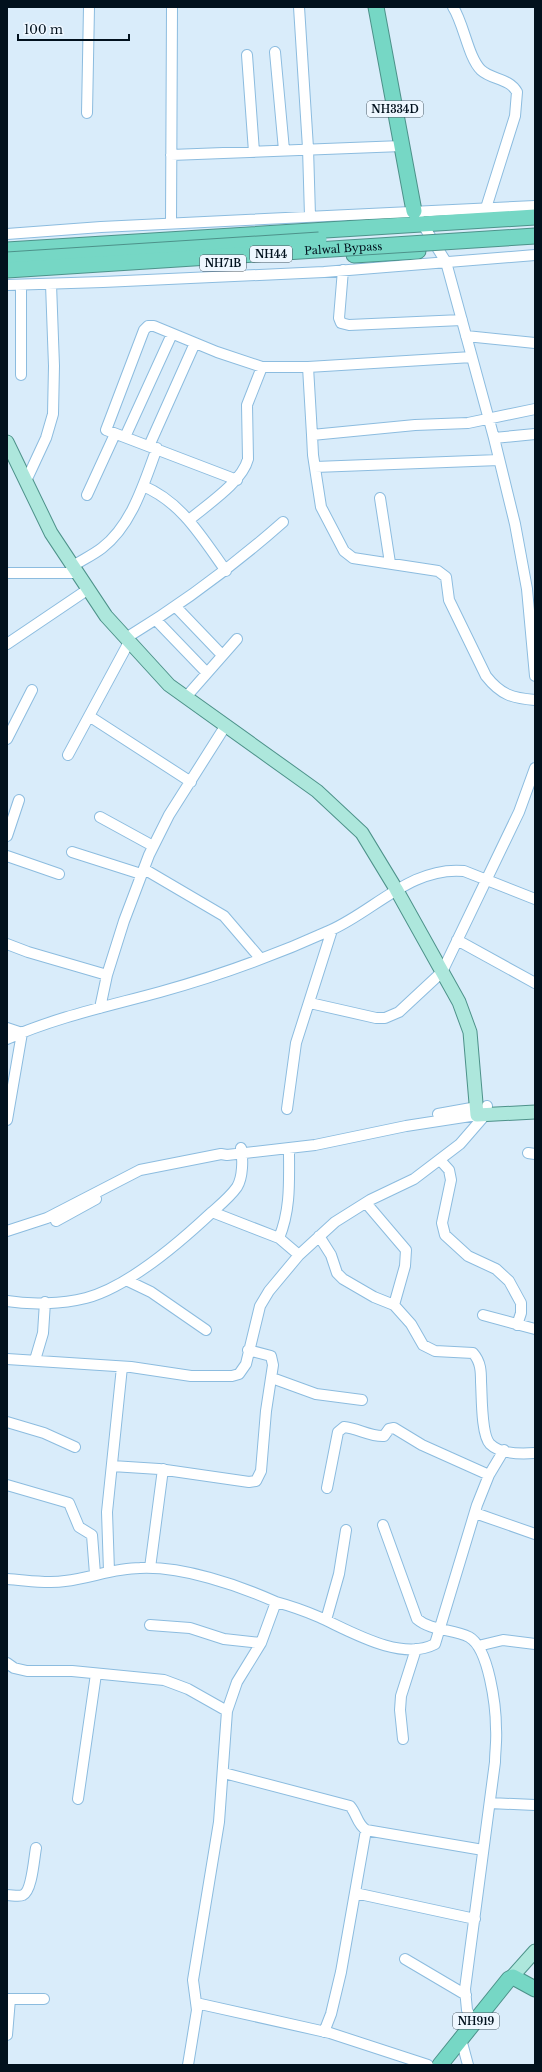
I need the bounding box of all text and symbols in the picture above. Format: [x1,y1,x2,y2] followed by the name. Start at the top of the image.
[18,16,129,42] scale bar
[24,22,63,37] text: 100 m
[367,101,423,117] road number: NH334D
[304,239,383,258] street label: Palwal Bypass
[250,246,292,262] road number: NH44
[200,255,246,271] road number: NH71B
[453,2013,499,2029] road number: NH919

